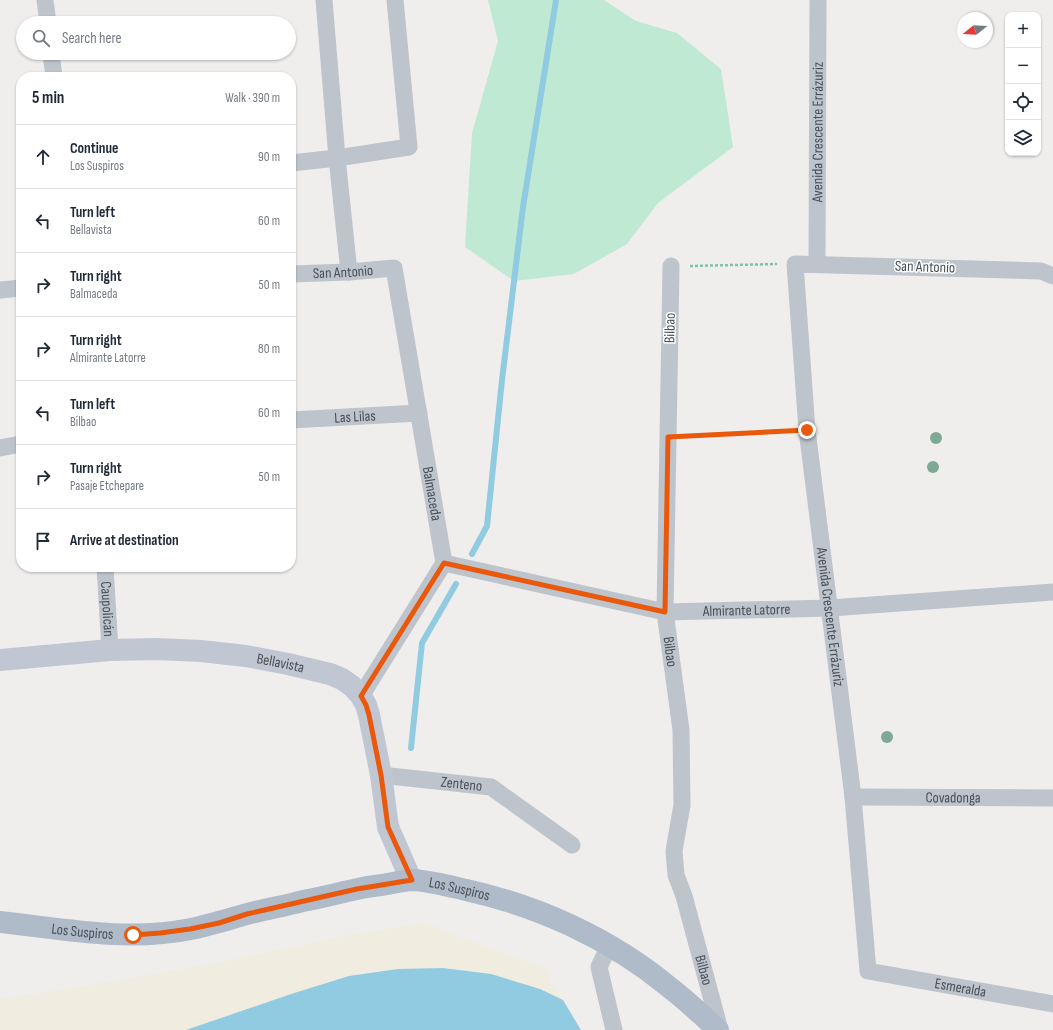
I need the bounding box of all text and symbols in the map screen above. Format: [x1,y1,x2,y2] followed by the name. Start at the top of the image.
[957,12,993,48] north arrow
[1005,12,1041,156] map controls
[1005,12,1041,48] button: +
[16,16,296,60] search box
[30,27,52,49] icon: search
[62,29,122,48] text: Search here
[1005,48,1041,84] button: −
[808,61,827,203] street label: Avenida Crescente Errázuriz
[1005,84,1041,120] button: locate
[32,88,64,108] text: 5 min
[225,90,280,106] text: Walk · 390 m
[1005,120,1041,156] button: layers
[70,139,119,158] text: Continue
[32,146,54,168] icon: ahead
[258,149,280,165] text: 90 m
[70,158,124,174] text: Los Suspiros
[70,203,115,222] text: Turn left
[32,210,54,232] icon: left
[258,213,280,229] text: 60 m
[70,222,112,238] text: Bellavista
[895,256,955,278] street label: San Antonio
[312,260,374,283] street label: San Antonio
[70,267,122,286] text: Turn right
[32,274,54,296] icon: right
[259,277,280,293] text: 50 m
[70,286,117,302] text: Balmaceda
[660,313,680,343] street label: Bilbao
[70,331,122,350] text: Turn right
[32,338,54,360] icon: right
[258,341,280,357] text: 80 m
[70,350,146,366] text: Almirante Latorre
[70,395,115,414] text: Turn left
[32,402,54,424] icon: left
[258,405,280,421] text: 60 m
[334,406,376,427] street label: Las Lilas
[70,414,96,430] text: Bilbao
[798,421,816,439] route end
[70,459,122,478] text: Turn right
[418,465,446,522] street label: Balmaceda
[32,466,54,488] icon: right
[259,469,280,485] text: 50 m
[70,478,144,494] text: Pasaje Etchepare
[32,530,54,552] icon: arrive
[70,531,179,550] text: Arrive at destination
[812,545,849,688] street label: Avenida Crescente Errázuriz
[96,581,119,637] street label: Caupolicán
[702,599,791,621] street label: Almirante Latorre
[659,635,682,668] street label: Bilbao
[255,649,307,677] street label: Bellavista
[440,772,483,795] street label: Zenteno
[925,788,981,807] street label: Covadonga
[427,873,492,905] street label: Los Suspiros
[50,919,114,944] street label: Los Suspiros
[124,926,142,944] route start
[691,953,717,987] street label: Bilbao
[933,974,988,1001] street label: Esmeralda

